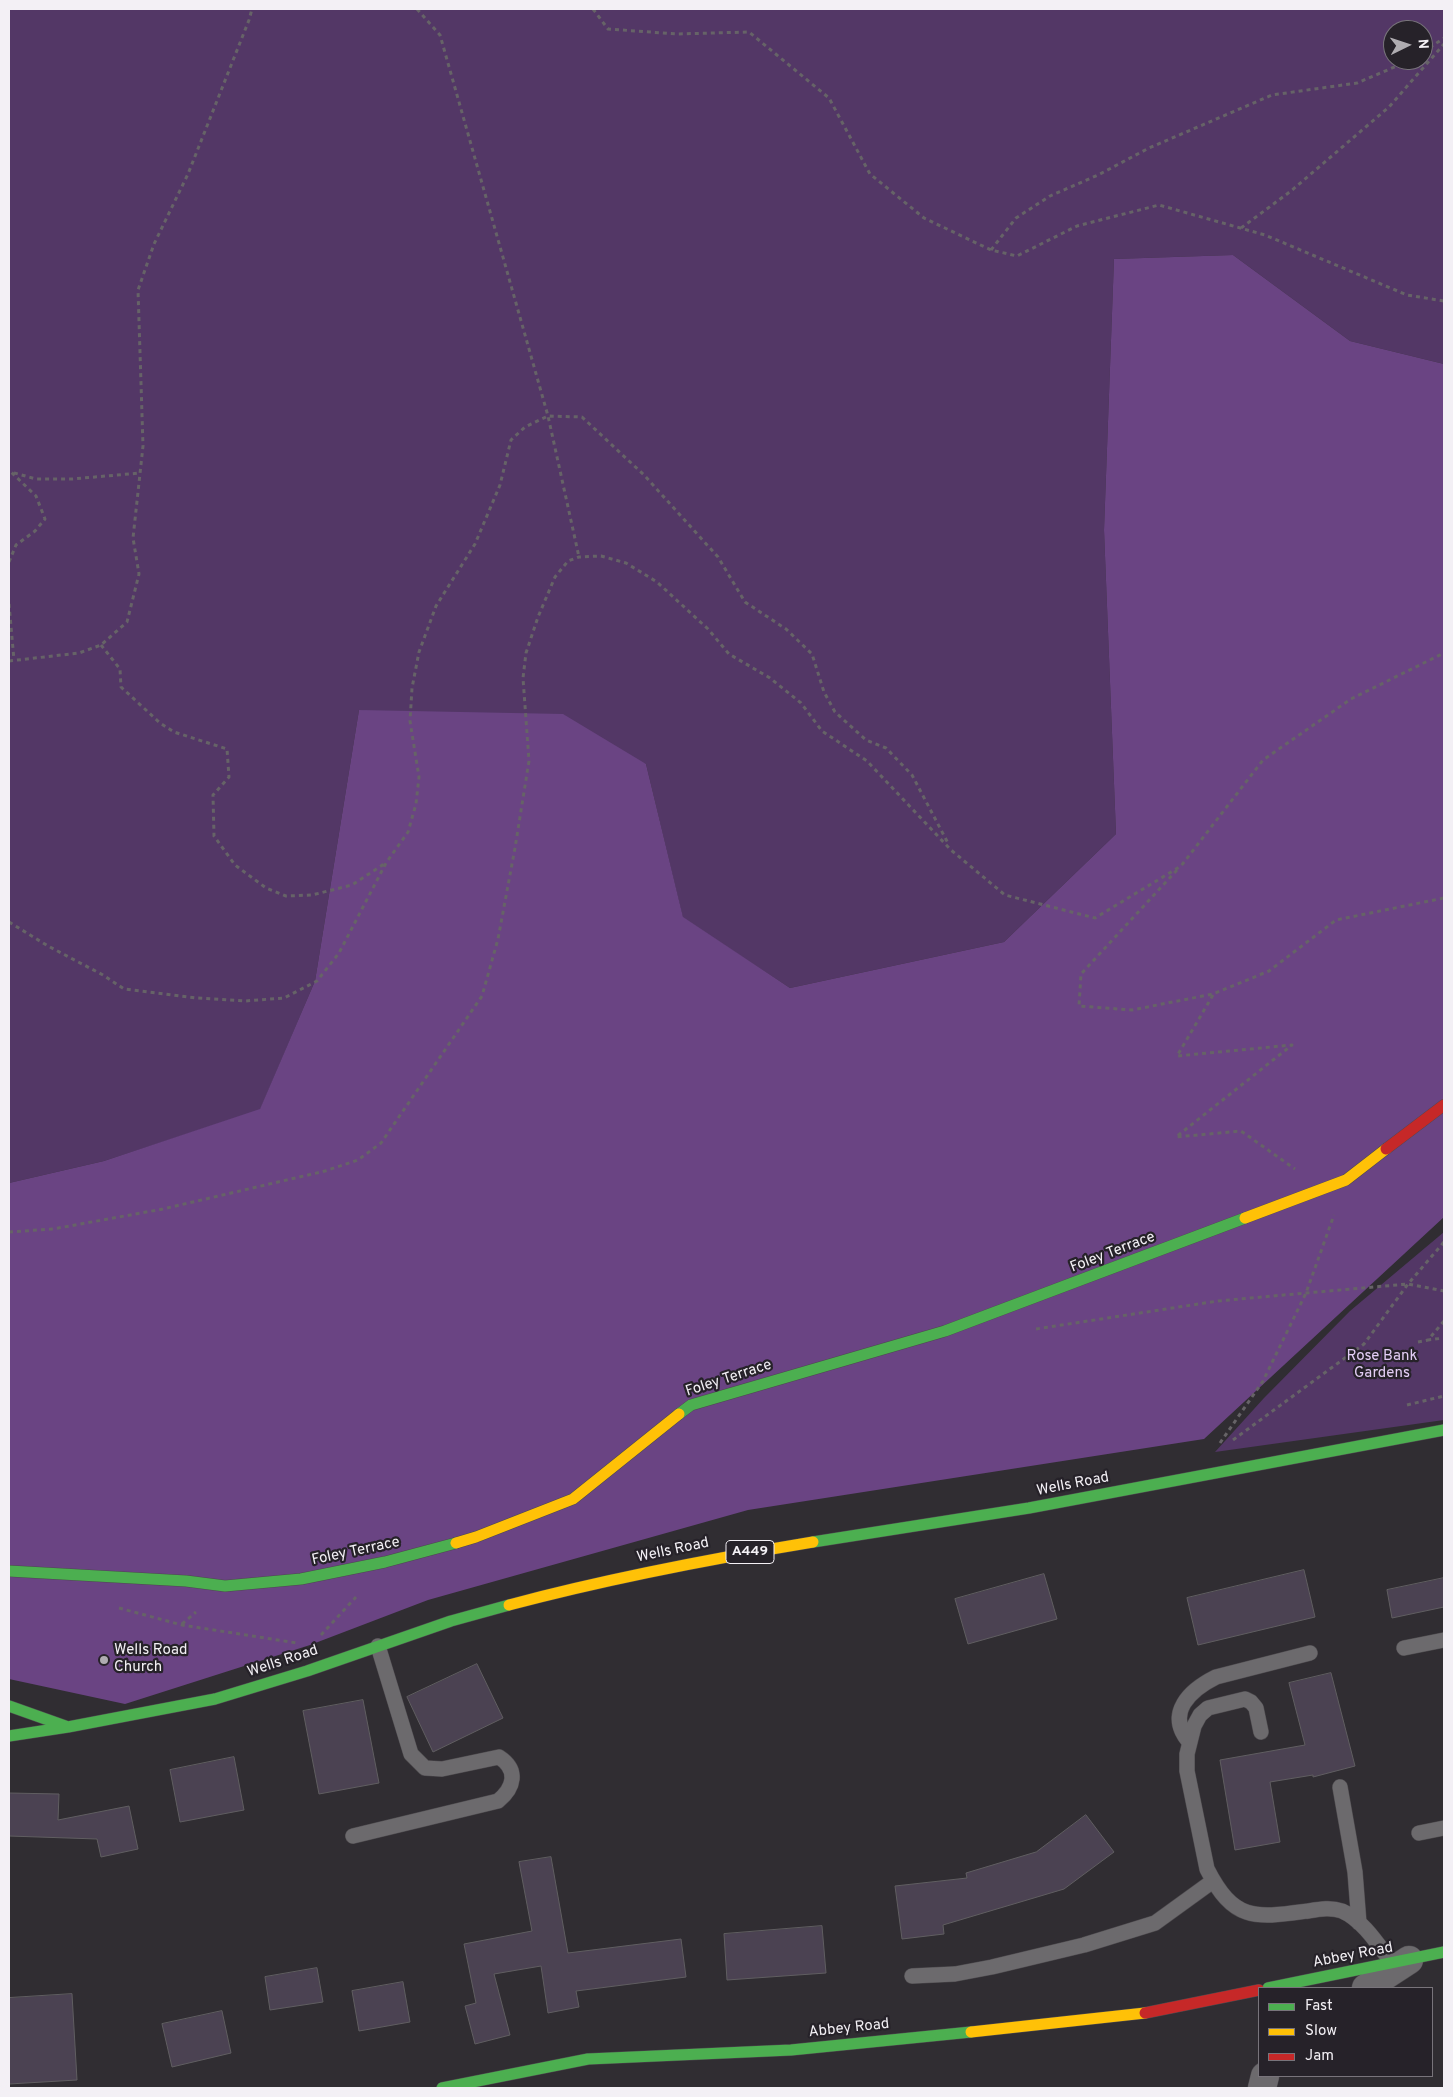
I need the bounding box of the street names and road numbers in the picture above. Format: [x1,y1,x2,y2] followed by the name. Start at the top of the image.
[1068,1229,1158,1277] street label: Foley Terrace
[684,1357,774,1401] street label: Foley Terrace
[1035,1469,1111,1501] street label: Wells Road
[310,1534,402,1570] street label: Foley Terrace
[635,1535,711,1567] street label: Wells Road
[726,1540,774,1564] road number: A449
[245,1642,321,1682] street label: Wells Road
[1311,1939,1395,1973] street label: Abbey Road
[808,2016,890,2042] street label: Abbey Road

